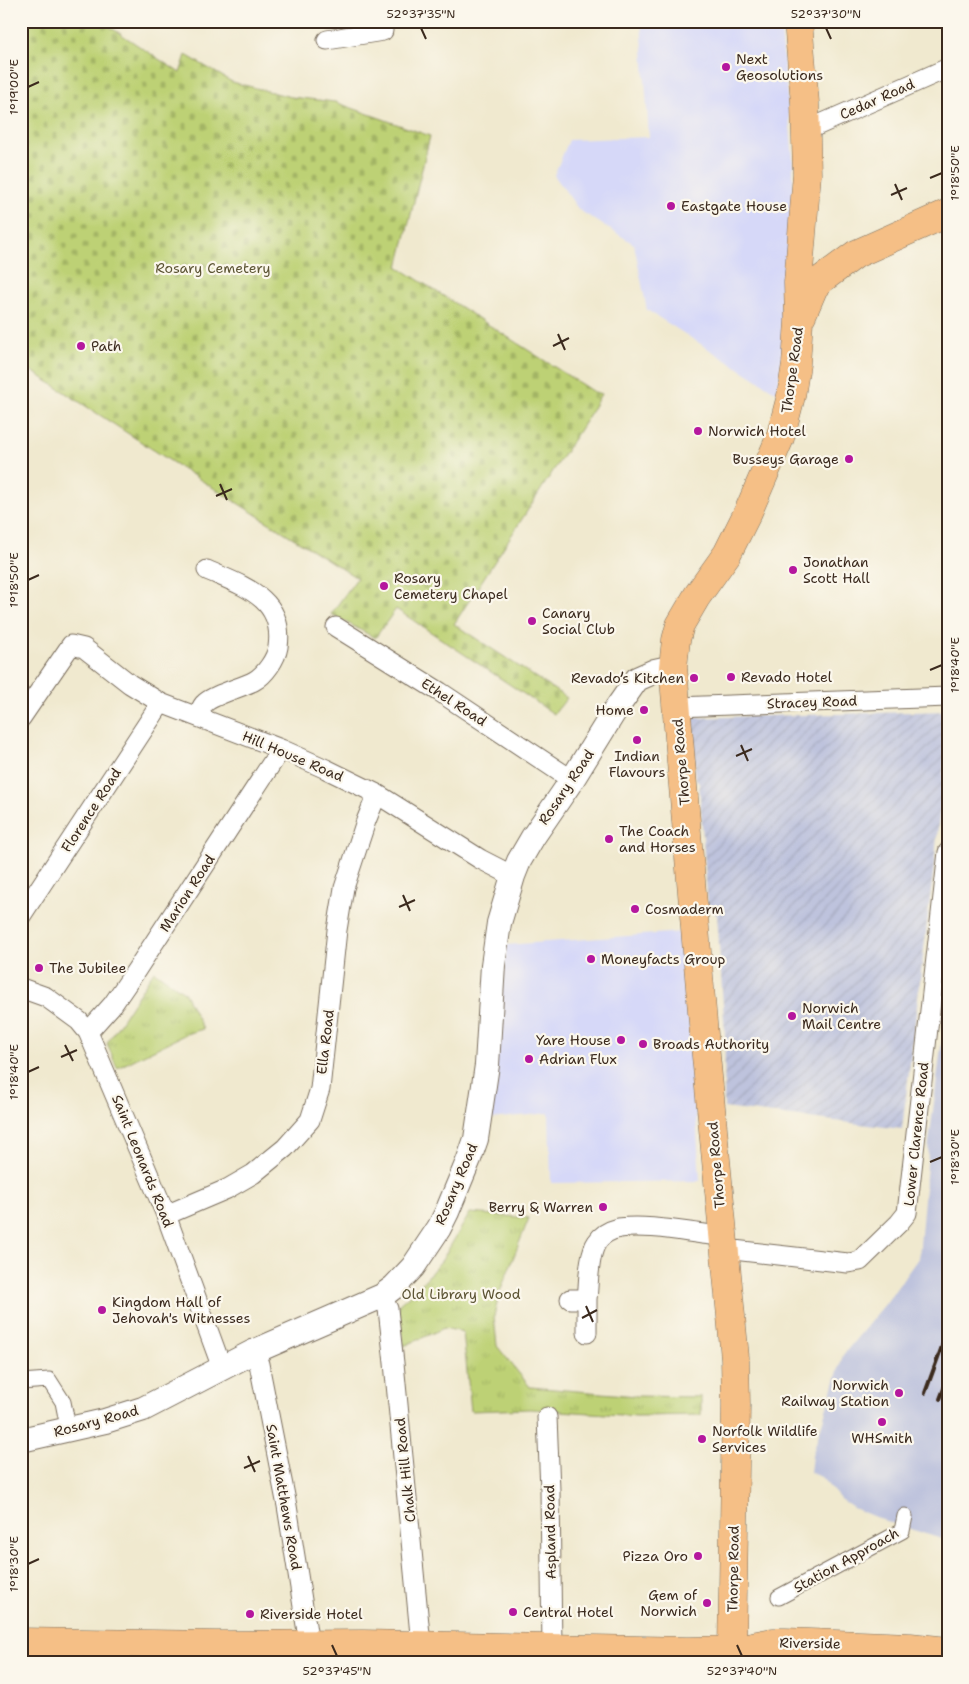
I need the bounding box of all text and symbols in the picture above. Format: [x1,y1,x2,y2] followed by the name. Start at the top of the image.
[387,6,456,22] text: 52°37'35"N
[791,6,861,22] text: 52°37'30"N
[736,50,823,84] place label: Next Geosolutions
[6,59,22,115] text: 1°19'00"E
[720,61,732,73] marker: Next Geosolutions
[837,74,917,123] street label: Cedar Road
[947,145,963,201] text: 1°18'50"E
[681,197,787,215] place label: Eastgate House
[665,200,677,212] marker: Eastgate House
[155,259,271,277] park label: Rosary Cemetery
[777,326,807,414] street label: Thorpe Road
[91,337,122,355] place label: Path
[75,340,87,352] marker: Path
[708,422,807,440] place label: Norwich Hotel
[692,425,704,437] marker: Norwich Hotel
[732,450,839,468] place label: Busseys Garage
[843,453,855,465] marker: Busseys Garage
[6,552,22,608] text: 1°18'50"E
[803,553,870,587] place label: Jonathan Scott Hall
[787,564,799,576] marker: Jonathan Scott Hall
[394,569,509,603] place label: Rosary Cemetery Chapel
[378,580,390,592] marker: Rosary Cemetery Chapel
[542,604,615,638] place label: Canary Social Club
[526,615,538,627] marker: Canary Social Club
[947,637,963,693] text: 1°18'40"E
[741,668,833,686] place label: Revado Hotel
[571,669,684,687] place label: Revado’s Kitchen
[725,671,737,683] marker: Revado Hotel
[688,672,700,684] marker: Revado’s Kitchen
[418,674,490,730] street label: Ethel Road
[766,691,858,713] street label: Stracey Road
[596,701,634,719] place label: Home
[638,704,650,716] marker: Home
[668,718,694,806] street label: Thorpe Road
[240,727,346,785] street label: Hill House Road
[631,734,643,746] marker: Indian Flavours
[534,746,598,828] street label: Rosary Road
[609,747,665,781] place label: Indian Flavours
[57,764,125,855] street label: Florence Road
[619,822,696,856] place label: The Coach and Horses
[603,833,615,845] marker: The Coach and Horses
[155,851,219,935] street label: Marion Road
[645,900,724,918] place label: Cosmaderm
[629,903,641,915] marker: Cosmaderm
[601,950,726,968] place label: Moneyfacts Group
[585,953,597,965] marker: Moneyfacts Group
[49,959,127,977] place label: The Jubilee
[33,962,45,974] marker: The Jubilee
[802,999,881,1033] place label: Norwich Mail Centre
[312,1008,338,1076] street label: Ella Road
[786,1010,798,1022] marker: Norwich Mail Centre
[536,1031,611,1049] place label: Yare House
[615,1034,627,1046] marker: Yare House
[653,1035,769,1053] place label: Broads Authority
[637,1038,649,1050] marker: Broads Authority
[6,1044,22,1100] text: 1°18'40"E
[539,1050,617,1068] place label: Adrian Flux
[523,1053,535,1065] marker: Adrian Flux
[899,1061,933,1207] street label: Lower Clarence Road
[108,1092,178,1230] street label: Saint Leonards Road
[703,1121,729,1209] street label: Thorpe Road
[947,1129,963,1185] text: 1°18'30"E
[431,1140,481,1228] street label: Rosary Road
[489,1198,593,1216] place label: Berry & Warren
[597,1201,609,1213] marker: Berry & Warren
[401,1285,521,1303] park label: Old Library Wood
[112,1293,250,1327] place label: Kingdom Hall of Jehovah's Witnesses
[96,1304,108,1316] marker: Kingdom Hall of Jehovah's Witnesses
[781,1376,889,1410] place label: Norwich Railway Station
[893,1387,905,1399] marker: Norwich Railway Station
[52,1401,140,1441] street label: Rosary Road
[876,1416,888,1428] marker: WHSmith
[391,1417,419,1523] street label: Chalk Hill Road
[262,1422,306,1572] street label: Saint Matthews Road
[712,1422,818,1456] place label: Norfolk Wildlife Services
[851,1429,913,1447] place label: WHSmith
[696,1433,708,1445] marker: Norfolk Wildlife Services
[540,1484,560,1580] street label: Aspland Road
[790,1524,902,1596] street label: Station Approach
[723,1525,743,1613] street label: Thorpe Road
[6,1536,22,1592] text: 1°18'30"E
[622,1547,688,1565] place label: Pizza Oro
[692,1550,704,1562] marker: Pizza Oro
[640,1586,698,1620] place label: Gem of Norwich
[701,1597,713,1609] marker: Gem of Norwich
[523,1603,614,1621] place label: Central Hotel
[260,1605,363,1623] place label: Riverside Hotel
[507,1606,519,1618] marker: Central Hotel
[244,1608,256,1620] marker: Riverside Hotel
[779,1633,841,1653] street label: Riverside
[303,1663,371,1679] text: 52°37'45"N
[707,1663,777,1679] text: 52°37'40"N

